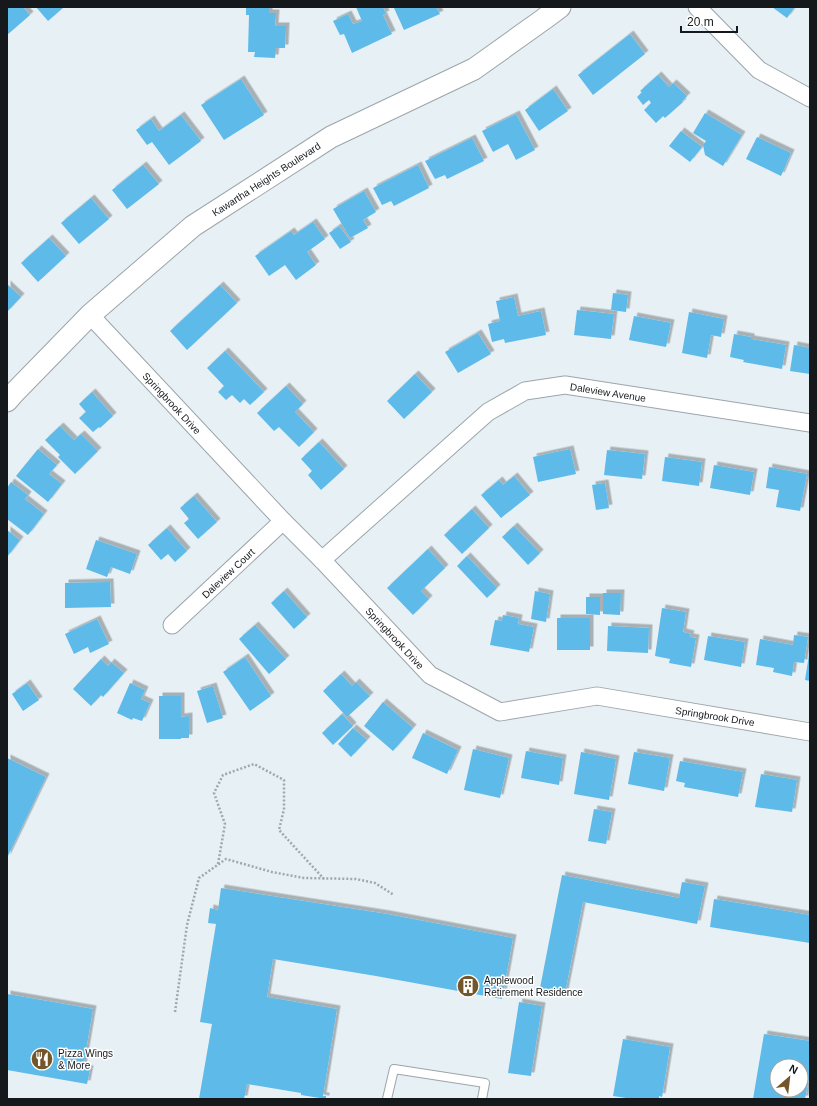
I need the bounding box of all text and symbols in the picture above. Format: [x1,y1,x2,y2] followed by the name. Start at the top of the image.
[681,8,737,34] scale bar
[687,15,714,29] text: 20 m
[210,140,322,219] street label: Kawartha Heights Boulevard
[140,370,203,437] street label: Springbrook Drive
[569,381,647,404] street label: Daleview Avenue
[200,546,257,601] street label: Daleview Court
[363,605,426,672] street label: Springbrook Drive
[675,705,756,728] street label: Springbrook Drive
[455,973,481,999] building icon: Applewood Retirement Residence
[484,975,583,998] place label: Applewood Retirement Residence
[29,1046,55,1072] restaurant icon: Pizza Wings & More
[58,1048,113,1071] place label: Pizza Wings & More
[769,1058,809,1098] north arrow
[787,1062,800,1076] text: N

